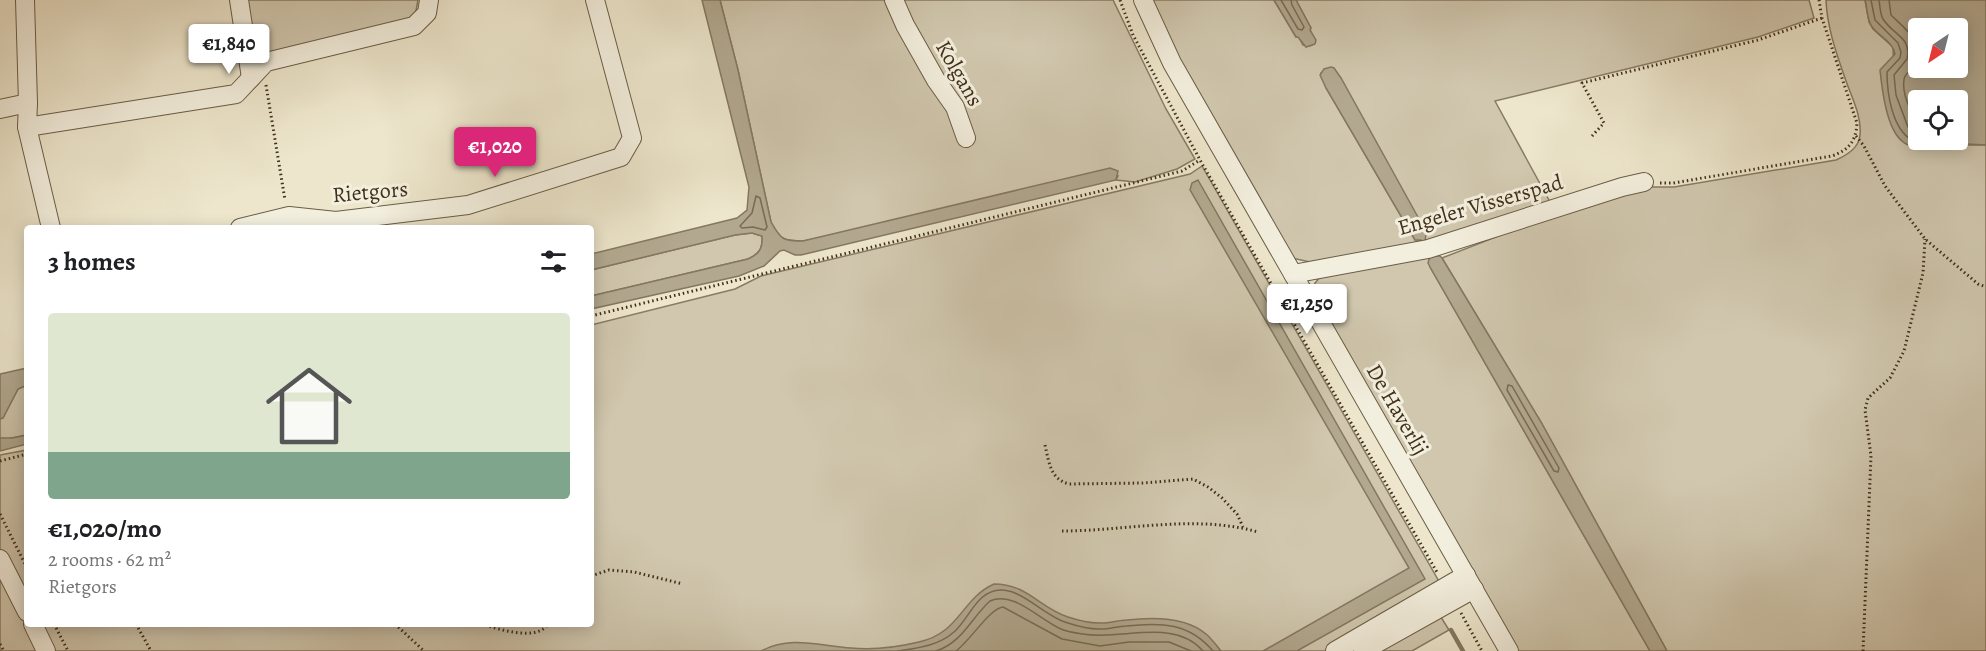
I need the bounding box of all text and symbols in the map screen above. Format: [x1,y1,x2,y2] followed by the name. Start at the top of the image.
[1908,18,1968,78] north arrow
[1908,18,1968,150] map controls
[180,24,278,75] pin: €1,840
[202,30,256,57] text: €1,840
[928,35,990,112] street label: Kolgans
[1908,90,1968,150] button: locate
[446,127,544,178] pin: €1,020
[468,133,522,160] text: €1,020
[1394,167,1567,243] street label: Engeler Visserspad
[331,174,409,210] street label: Rietgors
[48,244,136,279] text: 3 homes
[537,245,570,278] icon: filters
[1258,284,1356,335] pin: €1,250
[1281,290,1333,317] text: €1,250
[255,352,363,460] icon: home
[1359,359,1435,460] street label: De Haverlij
[48,511,162,546] text: €1,020/mo
[48,546,171,573] text: 2 rooms · 62 m²
[48,573,117,600] text: Rietgors

